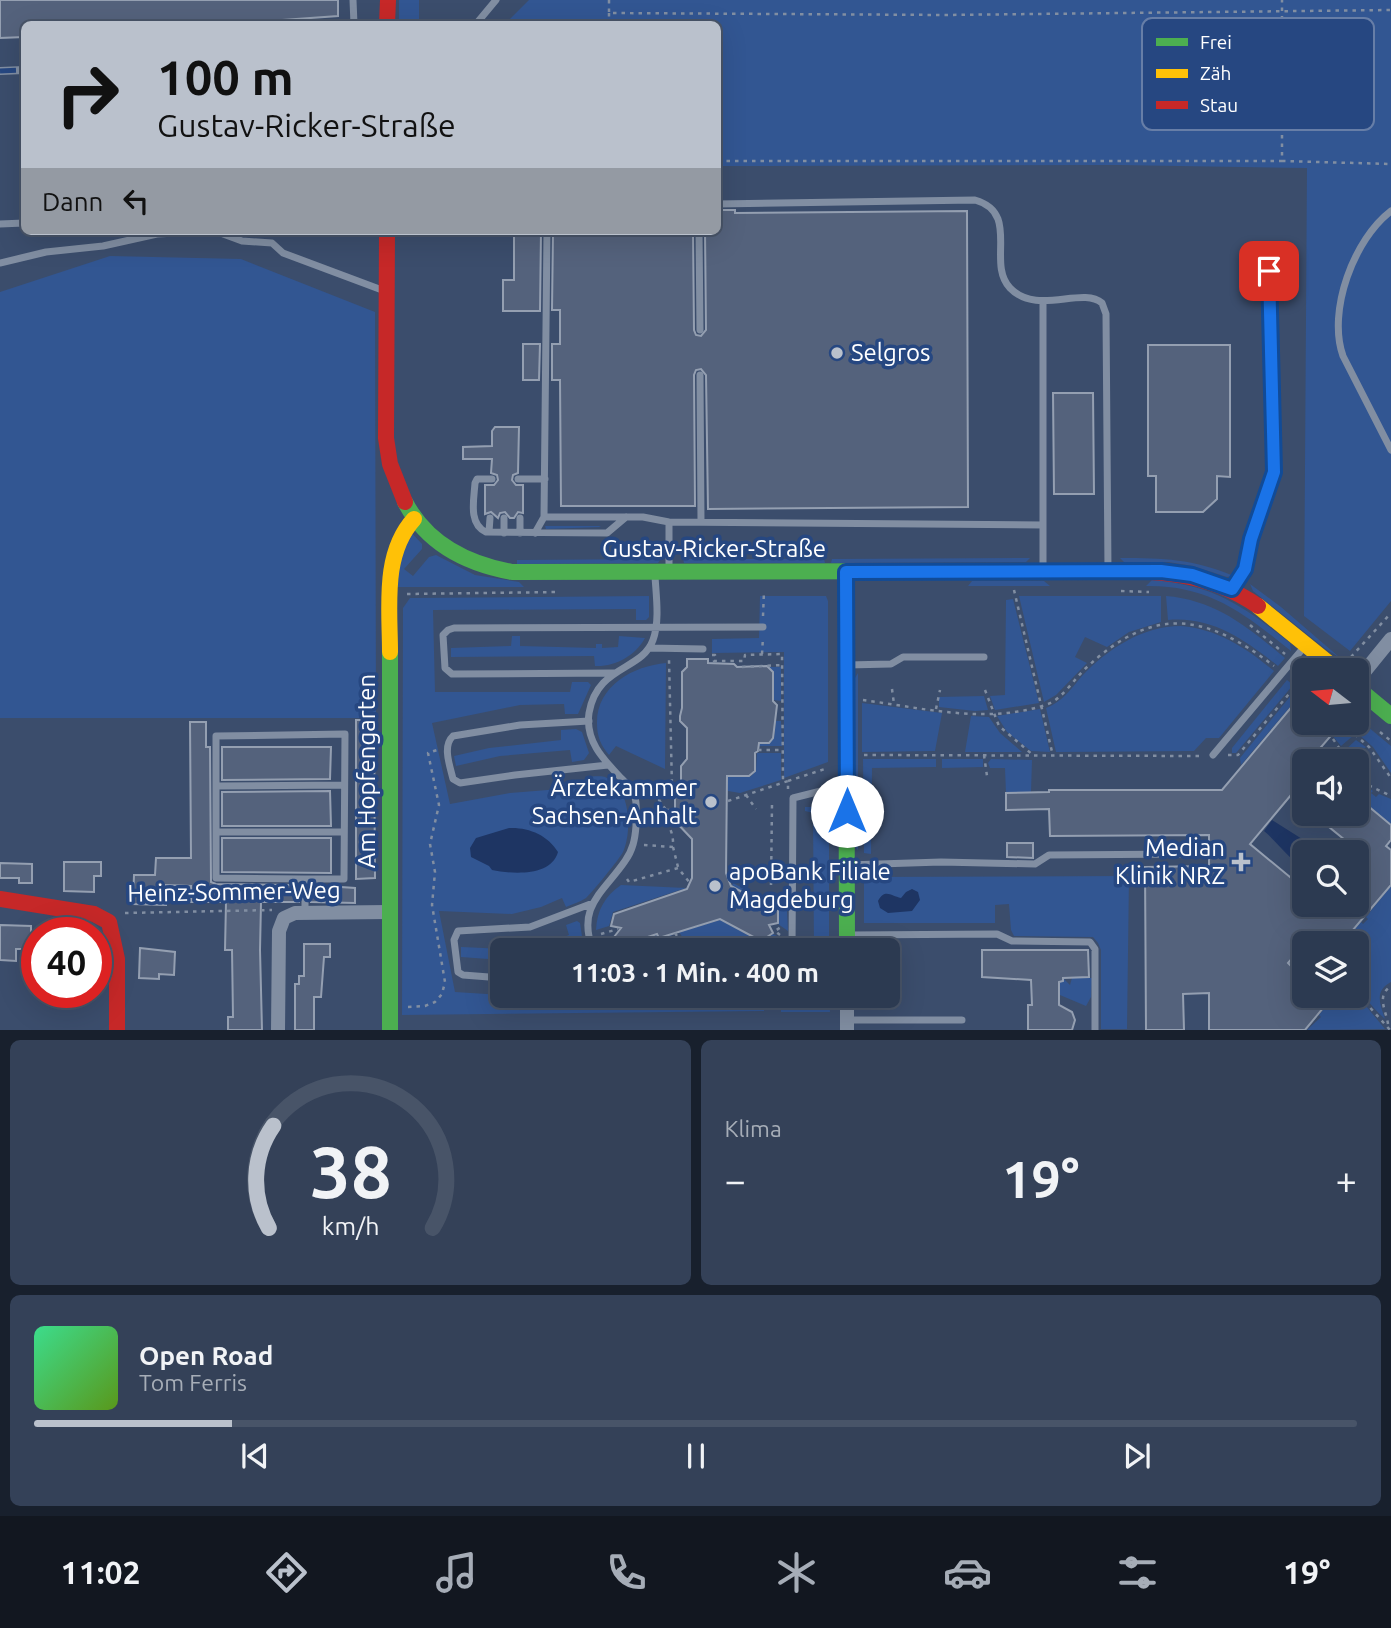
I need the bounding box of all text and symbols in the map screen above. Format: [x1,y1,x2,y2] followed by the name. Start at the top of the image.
[1142,18,1374,130] legend
[1200,31,1232,53] text: Frei
[42,49,133,140] icon: right
[157,49,294,104] text: 100 m
[1200,62,1231,84] text: Zäh
[1200,94,1238,116] text: Stau
[157,107,456,143] text: Gustav-Ricker-Straße
[117,182,155,220] icon: left
[42,187,103,216] text: Dann
[1239,241,1299,301] pin
[1250,252,1288,290] icon: arrive
[851,339,930,366] place label: Selgros
[829,345,845,361] marker: Selgros
[602,535,826,562] street label: Gustav-Ricker-Straße
[1292,658,1368,735] north arrow
[1292,658,1369,1008] map controls
[353,674,380,868] street label: Am Hopfengarten
[1292,749,1369,826] button: sound
[532,774,698,829] place label: Ärztekammer Sachsen-Anhalt
[810,774,884,848] position arrow
[703,794,719,810] marker: Ärztekammer Sachsen-Anhalt
[1115,834,1225,889] place label: Median Klinik NRZ
[1292,840,1369,917] button: search
[1231,852,1251,872] marker: Median Klinik NRZ
[729,858,891,913] place label: apoBank Filiale Magdeburg
[127,876,341,907] street label: Heinz-Sommer-Weg
[707,878,723,894] marker: apoBank Filiale Magdeburg
[21,917,112,1008] speed limit sign: 40
[1292,931,1369,1008] button: layers
[571,958,819,987] text: 11:03 · 1 Min. · 400 m
[725,1116,782,1141] text: Klima
[309,1131,391,1213] text: 38
[1002,1150,1079,1208] text: 19°
[725,1159,746,1201] text: −
[1336,1159,1357,1201] text: +
[321,1212,379,1240] text: km/h
[139,1341,273,1370] text: Open Road
[139,1370,247,1395] text: Tom Ferris
[236,1437,274,1475] icon: previous
[677,1437,715,1475] icon: pause
[1118,1437,1156,1475] icon: next
[262,1548,311,1597] icon: directions
[432,1548,481,1597] icon: music
[602,1548,651,1597] icon: phone
[772,1548,821,1597] icon: climate
[943,1548,992,1597] icon: car
[1113,1548,1162,1597] icon: filters
[61,1554,141,1590] text: 11:02
[1283,1554,1330,1590] text: 19°

